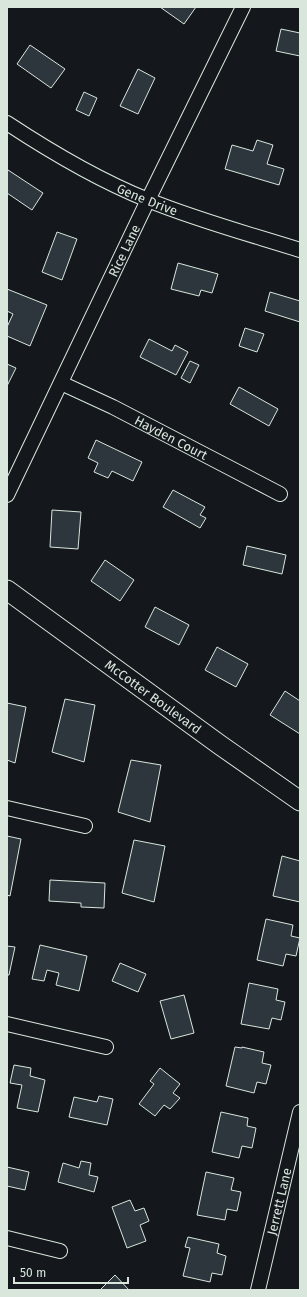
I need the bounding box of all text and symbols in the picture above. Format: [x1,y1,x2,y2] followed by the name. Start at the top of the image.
[115,180,180,218] street label: Gene Drive
[105,222,143,279] street label: Rice Lane
[132,412,210,463] street label: Hayden Court
[102,657,204,736] street label: McCotter Boulevard
[264,1166,294,1237] street label: Jerrett Lane
[14,1259,128,1285] scale bar
[20,1266,46,1280] text: 50 m

